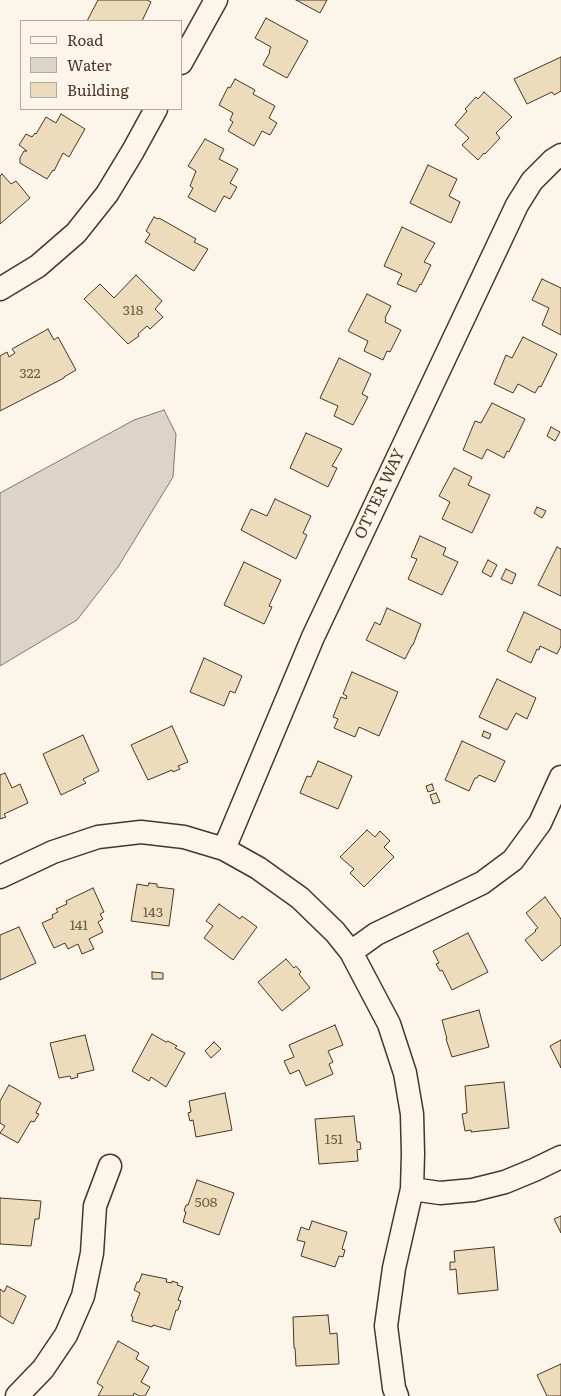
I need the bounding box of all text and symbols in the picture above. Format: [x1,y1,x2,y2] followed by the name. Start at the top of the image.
[20,20,182,110] legend
[67,28,103,51] text: Road
[67,53,112,76] text: Water
[67,78,129,101] text: Building
[123,303,143,319] house number: 318
[19,366,41,382] house number: 322
[351,446,409,542] street label: OTTER WAY
[143,905,163,921] house number: 143
[70,918,88,934] house number: 141
[325,1132,343,1148] house number: 151
[195,1195,217,1211] house number: 508

